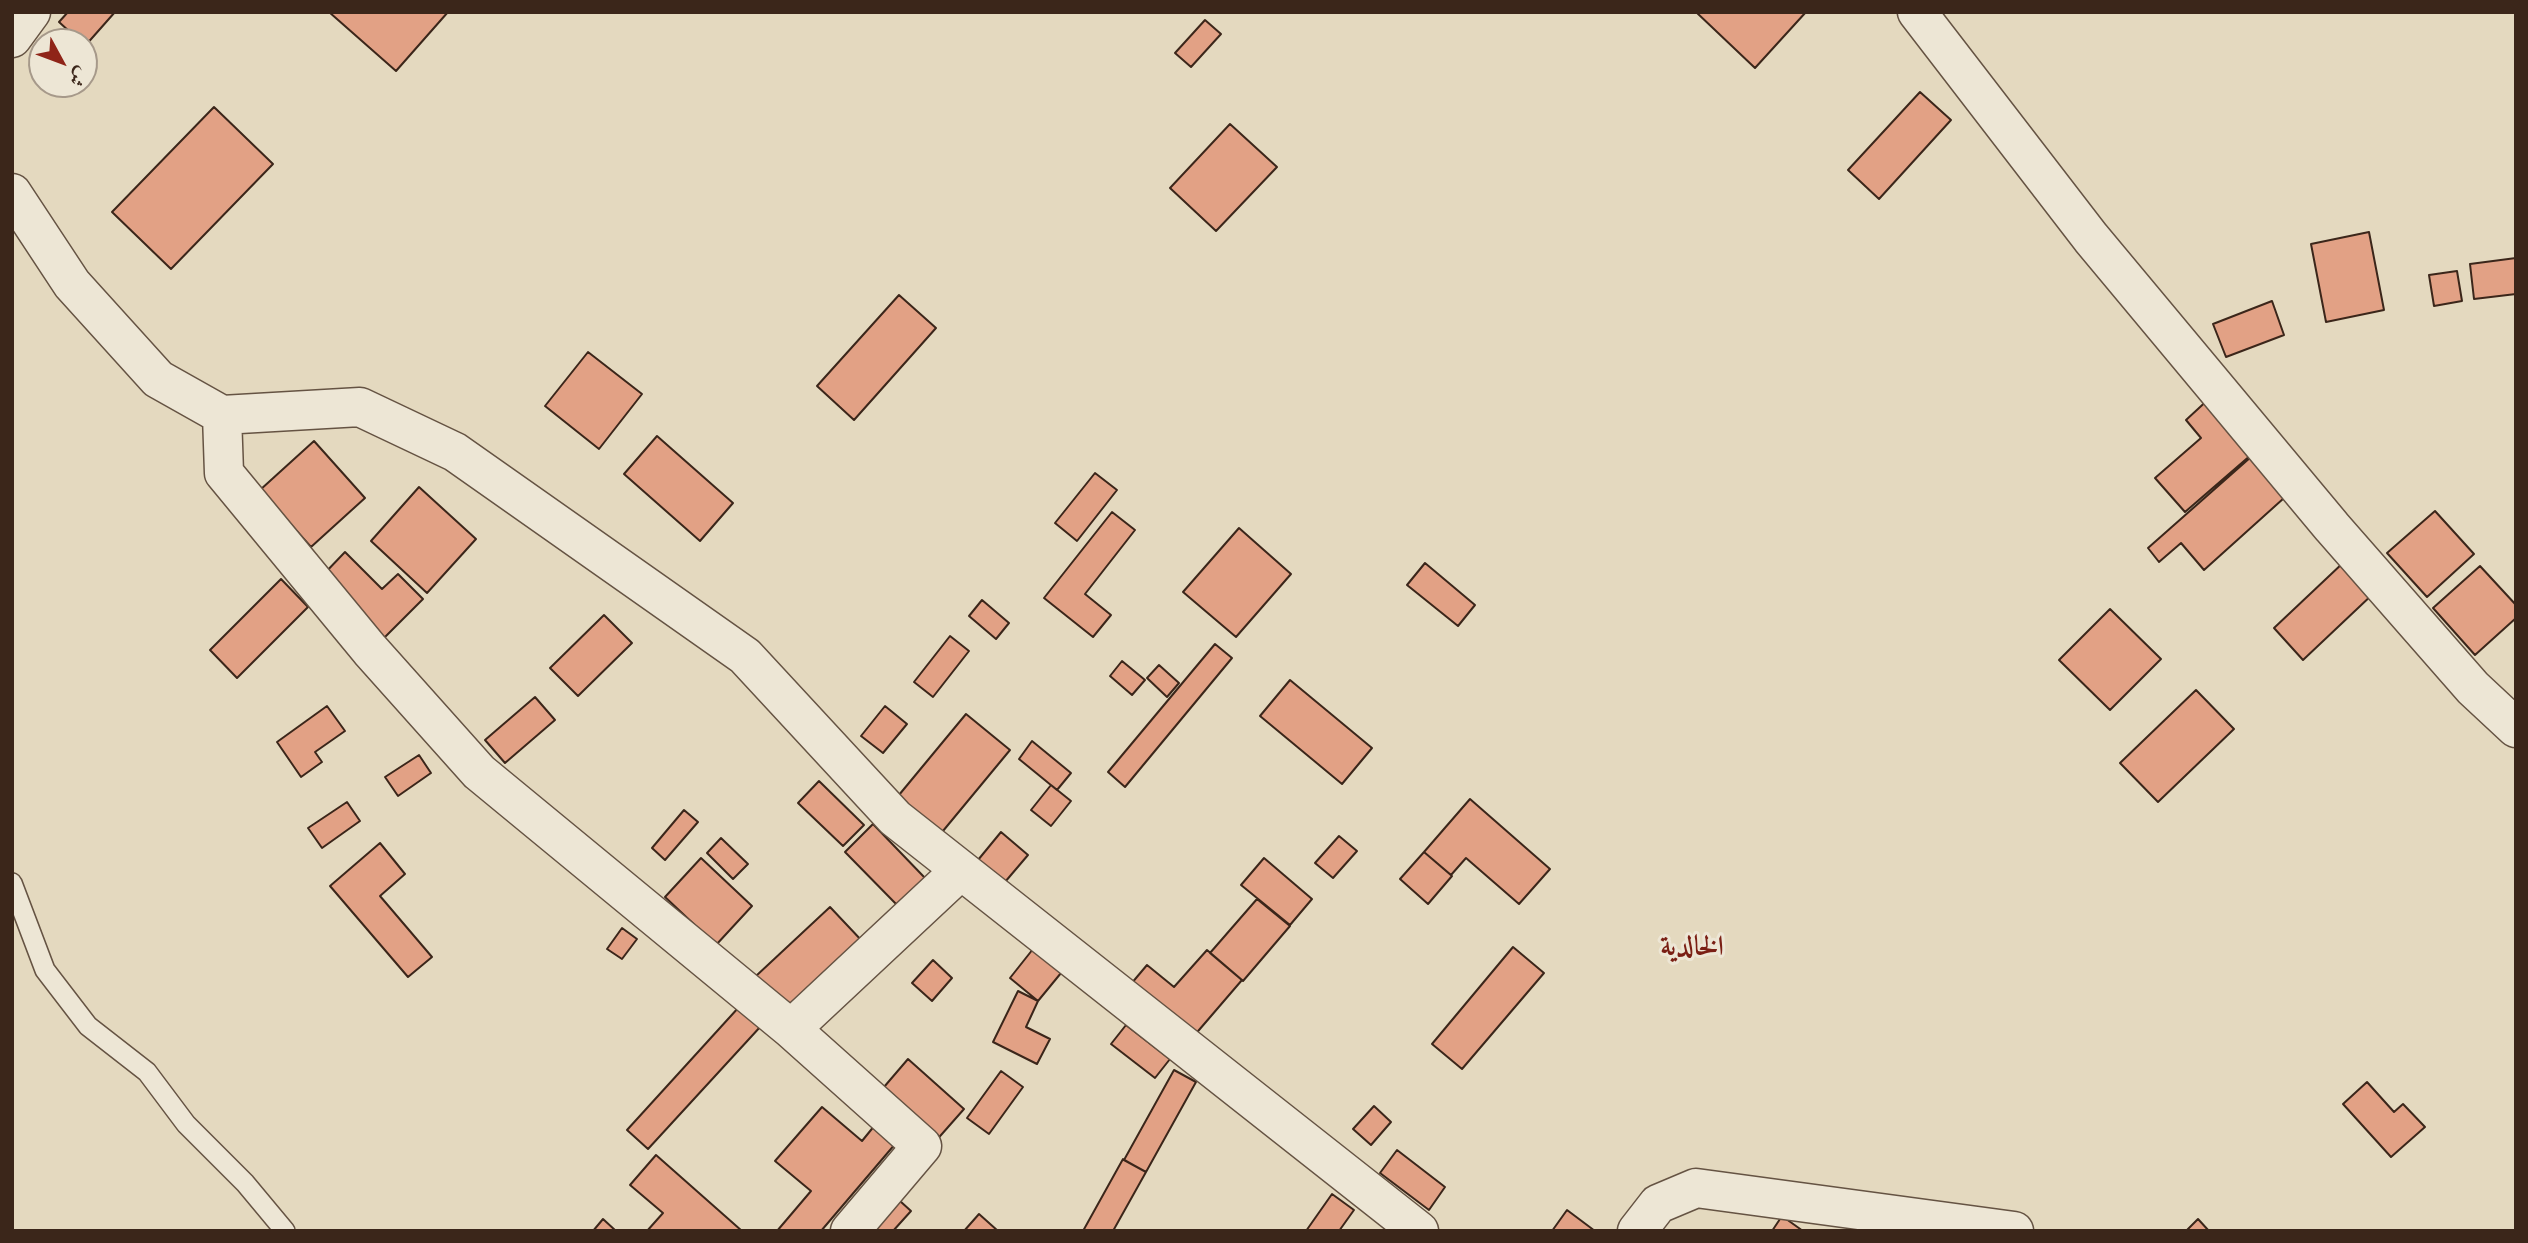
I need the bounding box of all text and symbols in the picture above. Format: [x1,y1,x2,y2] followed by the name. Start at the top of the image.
[28,28,98,98] north arrow
[64,62,91,89] text: ش
[1660,931,1724,965] district label: الخالدية

